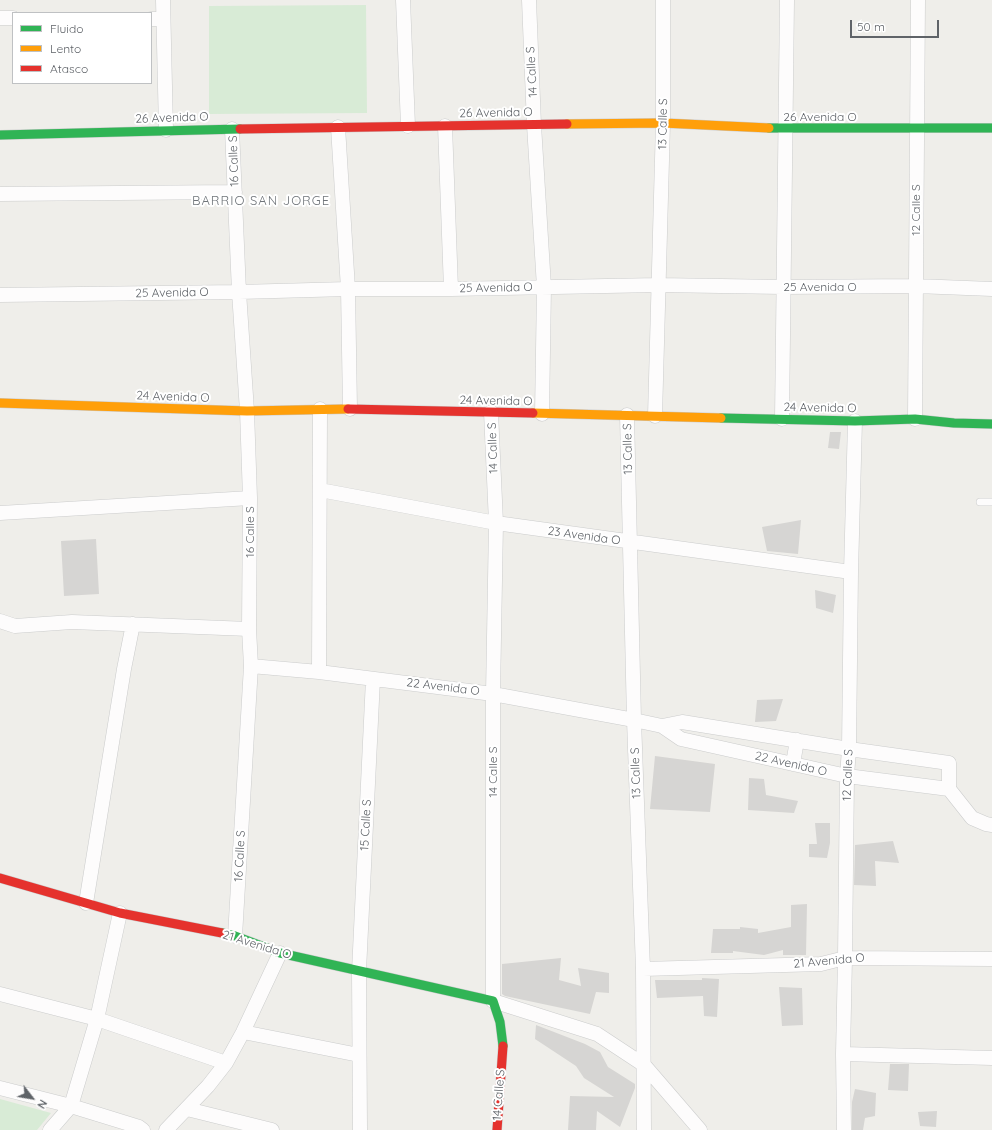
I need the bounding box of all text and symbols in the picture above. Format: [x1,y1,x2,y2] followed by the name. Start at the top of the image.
[12,12,152,84] legend
[852,12,941,38] scale bar
[857,19,885,34] text: 50 m
[50,21,83,36] text: Fluido
[50,41,81,56] text: Lento
[523,46,541,98] street label: 14 Calle S
[50,61,88,76] text: Atasco
[655,98,671,150] street label: 13 Calle S
[459,105,533,121] street label: 26 Avenida O
[135,110,209,126] street label: 26 Avenida O
[783,110,857,124] street label: 26 Avenida O
[226,135,242,187] street label: 16 Calle S
[909,184,923,236] street label: 12 Calle S
[192,193,330,209] district label: BARRIO SAN JORGE
[459,280,533,296] street label: 25 Avenida O
[783,280,857,294] street label: 25 Avenida O
[135,285,209,301] street label: 25 Avenida O
[136,389,210,405] street label: 24 Avenida O
[459,393,533,409] street label: 24 Avenida O
[783,400,857,416] street label: 24 Avenida O
[485,422,501,474] street label: 14 Calle S
[620,423,636,475] street label: 13 Calle S
[243,506,257,558] street label: 16 Calle S
[547,524,621,548] street label: 23 Avenida O
[406,675,480,699] street label: 22 Avenida O
[486,746,500,798] street label: 14 Calle S
[628,747,644,799] street label: 13 Calle S
[754,749,828,779] street label: 22 Avenida O
[840,749,856,801] street label: 12 Calle S
[357,799,375,851] street label: 15 Calle S
[231,830,249,882] street label: 16 Calle S
[221,928,293,962] street label: 21 Avenida O
[793,951,865,971] street label: 21 Avenida O
[490,1069,508,1121] street label: 14 Calle S
[12,1078,52,1118] north arrow
[34,1097,50,1111] text: N

